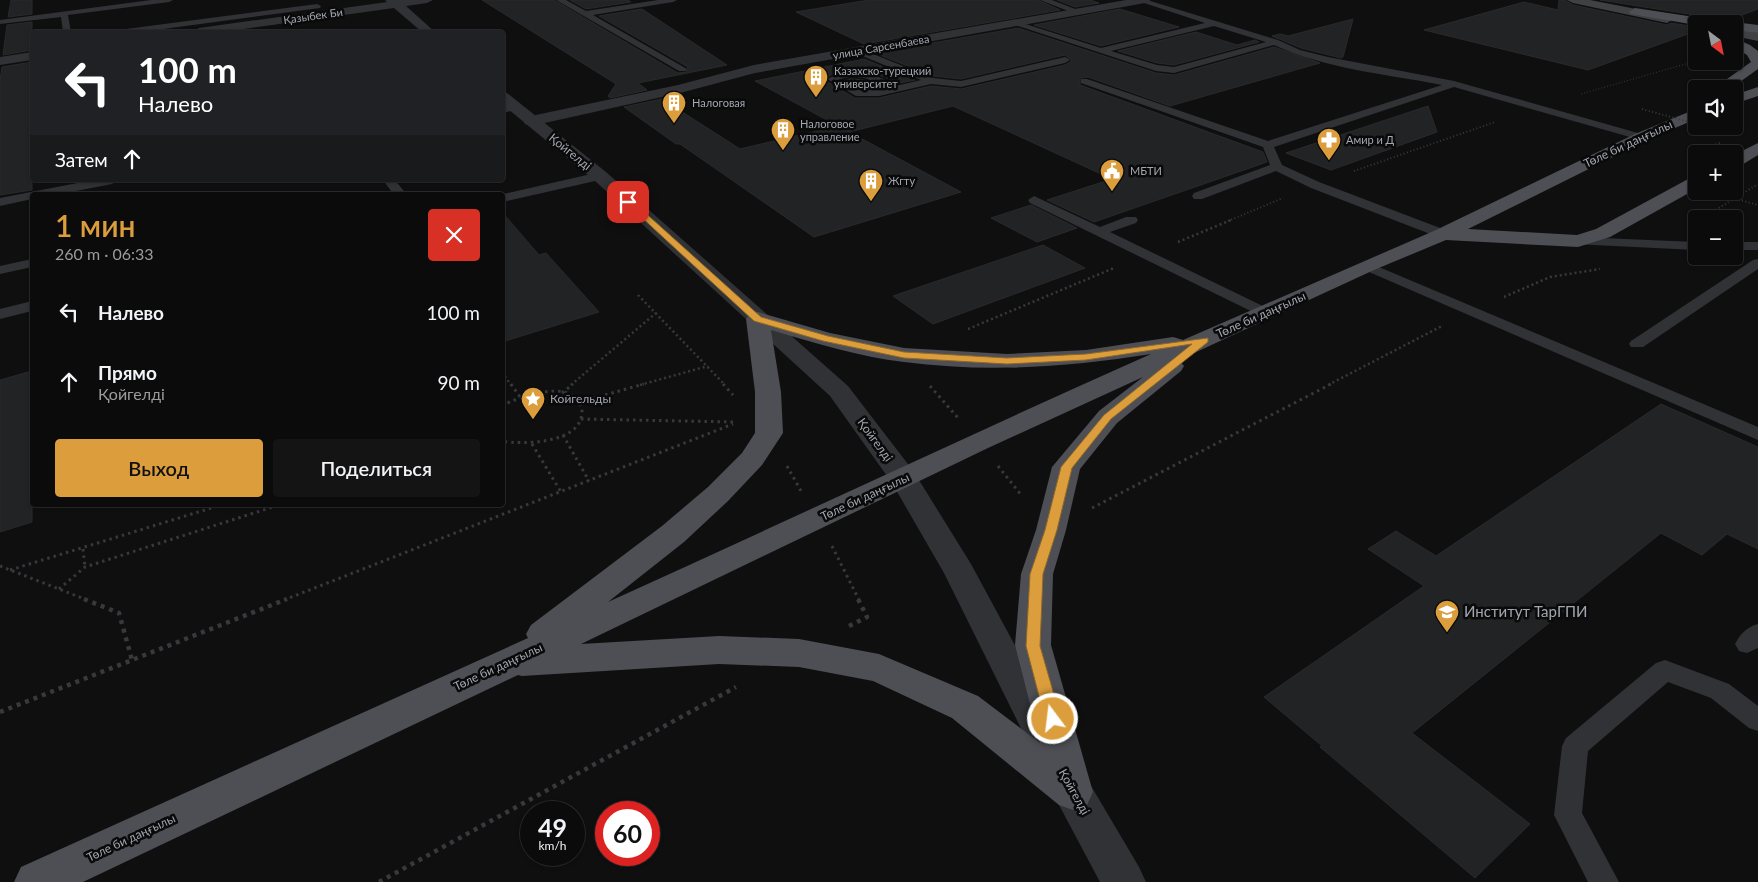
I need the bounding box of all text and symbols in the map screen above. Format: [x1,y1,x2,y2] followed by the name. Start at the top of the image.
[282,5,344,26] street label: Қазыбек Би
[1688,15,1742,70] north arrow
[1688,15,1743,265] map controls
[832,32,930,61] street label: улица Сарсенбаева
[138,48,237,90] text: 100 m
[55,50,120,115] icon: left
[803,64,829,98] building icon: Казахско-турецкий университет
[834,64,931,90] place label: Казахско-турецкий университет
[1688,80,1743,135] button: sound
[138,90,213,117] text: Налево
[661,90,687,124] building icon: Налоговая
[692,96,745,109] place label: Налоговая
[1581,116,1675,171] street label: Төле би даңғылы
[770,117,796,151] building icon: Налоговое управление
[800,117,860,143] place label: Налоговое управление
[1316,127,1342,161] pharmacy icon: Амир и Д
[546,130,595,173] street label: Қойгелді
[1346,133,1395,146] place label: Амир и Д
[118,145,146,173] icon: ahead
[1688,145,1743,200] button: +
[55,148,108,171] text: Затем
[1099,158,1125,192] public building icon: МБТИ
[1130,164,1162,177] place label: МБТИ
[858,168,884,202] building icon: Жгту
[888,174,915,187] place label: Жгту
[607,181,649,223] pin
[614,188,642,216] icon: arrive
[55,207,136,243] text: 1 мин
[428,209,480,261] button: close
[1688,210,1743,265] button: −
[55,244,154,263] text: 260 m · 06:33
[1214,288,1308,341] street label: Төле би даңғылы
[55,298,83,326] icon: left
[98,301,164,324] text: Налево
[426,301,480,324] text: 100 m
[98,361,157,384] text: Прямо
[55,368,83,396] icon: ahead
[437,371,480,394] text: 90 m
[98,384,165,403] text: Қойгелді
[520,386,546,420] place icon: Койгельды
[550,391,611,406] place label: Койгельды
[855,415,896,464] street label: Қойгелді
[55,439,263,497] button: Выход
[273,439,480,497] button: Поделиться
[818,469,912,524] street label: Төле би даңғылы
[1434,599,1460,633] school or university icon: Институт ТарГПИ
[1464,602,1587,620] place label: Институт ТарГПИ
[451,639,545,694] street label: Төле би даңғылы
[1026,692,1078,744] position arrow
[1056,766,1093,817] street label: Қойгелді
[595,801,660,866] speed limit sign: 60
[84,810,178,865] street label: Төле би даңғылы
[538,812,567,842] text: 49
[538,838,567,853] text: km/h

